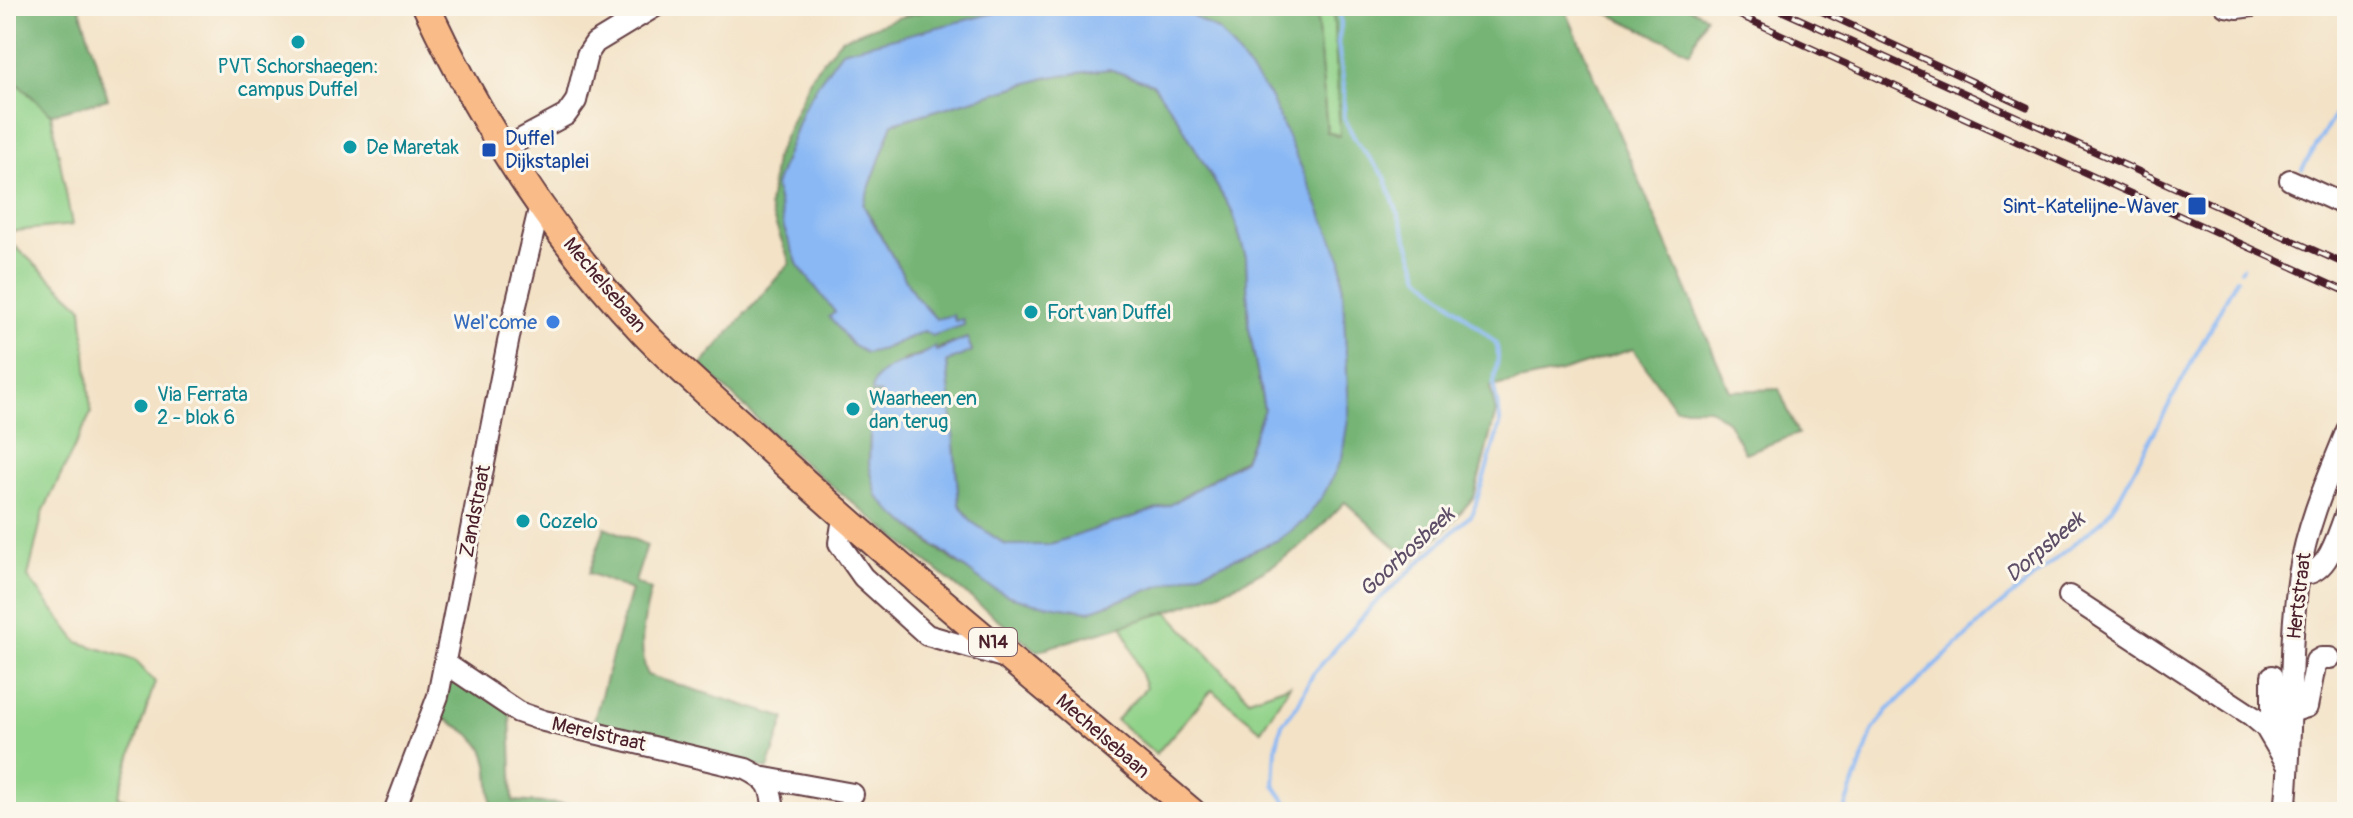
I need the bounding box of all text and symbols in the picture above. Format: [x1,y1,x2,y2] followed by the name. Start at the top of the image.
[289,33,307,51] marker: PVT Schorshaegen: campus Duffel
[217,54,379,102] place label: PVT Schorshaegen: campus Duffel
[505,126,589,174] place label: Duffel Dijkstaplei
[366,135,459,160] place label: De Maretak
[341,138,359,156] marker: De Maretak
[480,141,498,159] marker: Duffel Dijkstaplei
[2002,194,2179,219] place label: Sint-Katelijne-Waver
[2186,195,2208,217] marker: Sint-Katelijne-Waver
[558,232,652,338] street label: Mechelsebaan
[1047,300,1172,325] place label: Fort van Duffel
[1022,303,1040,321] marker: Fort van Duffel
[453,310,537,335] place label: Wel'come
[544,313,562,331] marker: Wel'come
[157,382,248,430] place label: Via Ferrata 2 - blok 6
[869,386,977,434] place label: Waarheen en dan terug
[132,397,150,415] marker: Via Ferrata 2 - blok 6
[844,400,862,418] marker: Waarheen en dan terug
[454,462,496,559] street label: Zandstraat
[1354,500,1462,603] water label: Goorbosbeek
[1999,504,2092,588] water label: Dorpsbeek
[539,509,598,534] place label: Cozelo
[514,512,532,530] marker: Cozelo
[2281,550,2317,641] street label: Hertstraat
[969,628,1017,656] road number: N14
[1051,688,1155,784] street label: Mechelsebaan
[550,711,649,757] street label: Merelstraat

